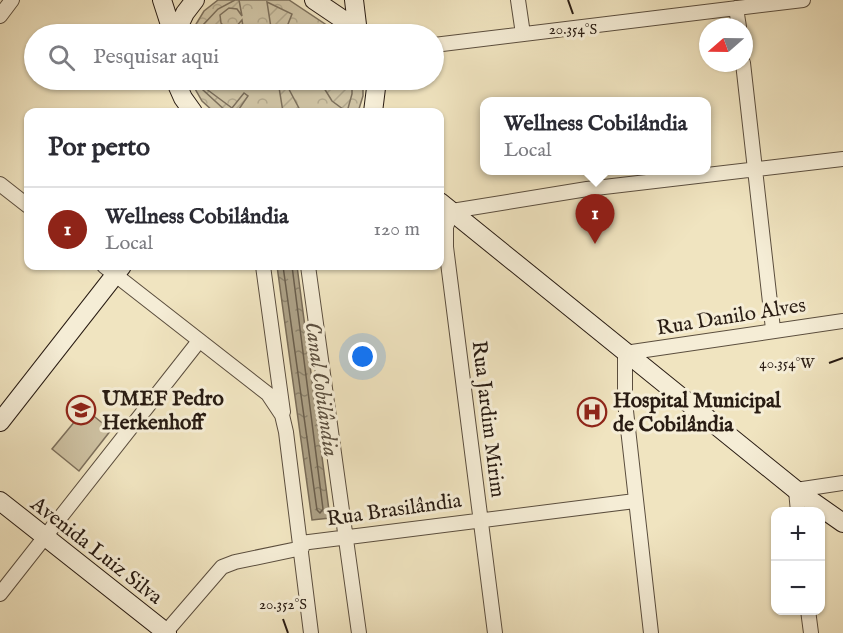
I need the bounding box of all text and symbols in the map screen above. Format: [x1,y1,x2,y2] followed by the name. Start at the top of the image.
[699,18,753,72] north arrow
[549,20,597,39] text: 20.354°S
[24,24,444,90] search box
[45,41,78,74] icon: search
[93,43,219,71] text: Pesquisar aqui
[480,97,711,175] popup
[504,110,687,138] text: Wellness Cobilândia
[48,131,150,164] text: Por perto
[504,138,552,163] text: Local
[576,194,614,244] pin: 1
[105,203,289,231] text: Wellness Cobilândia
[64,217,71,242] text: 1
[374,217,420,242] text: 120 m
[105,231,153,256] text: Local
[655,292,808,343] street label: Rua Danilo Alves
[298,320,344,459] water label: Canal Cobilândia
[464,339,511,499] street label: Rua Jardim Mirim
[348,342,377,371] your location
[759,354,815,373] text: 40.354°W
[101,386,224,437] place label: UMEF Pedro Herkenhoff
[613,388,782,439] place label: Hospital Municipal de Cobilândia
[65,394,97,426] school or university icon: UMEF Pedro Herkenhoff
[576,396,608,428] hospital icon: Hospital Municipal de Cobilândia
[325,488,464,533] street label: Rua Brasilândia
[24,491,168,612] street label: Avenida Luiz Silva
[771,507,825,615] map controls
[771,507,825,561] button: +
[771,561,825,615] button: −
[259,595,307,614] text: 20.352°S

